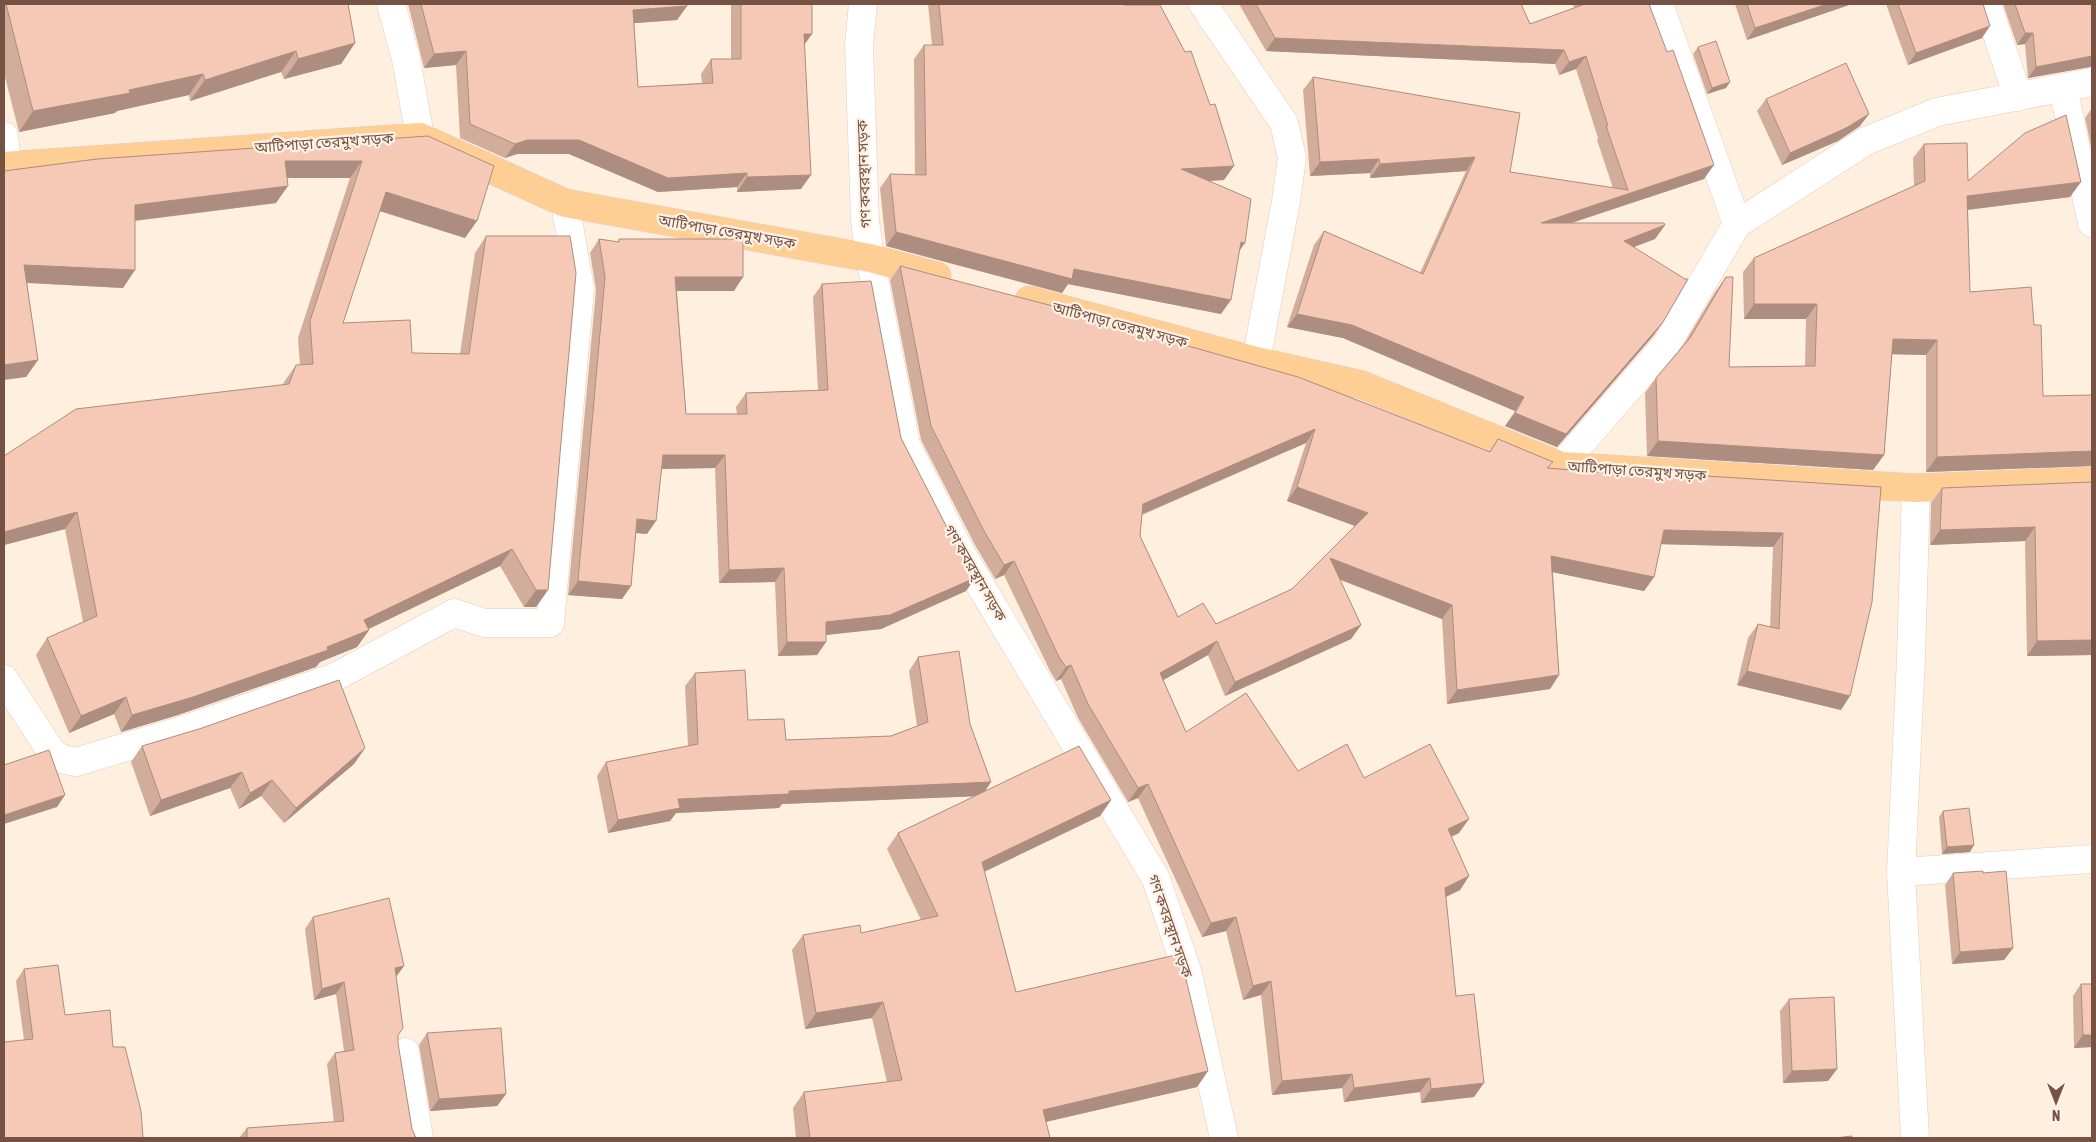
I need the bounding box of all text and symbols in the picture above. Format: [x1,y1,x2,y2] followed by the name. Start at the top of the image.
[853,119,874,228] street label: গণ কবরস্থান সড়ক
[253,129,395,157] street label: আটিপাড়া তেরমুখ সড়ক
[656,211,798,253] street label: আটিপাড়া তেরমুখ সড়ক
[1049,298,1190,352] street label: আটিপাড়া তেরমুখ সড়ক
[1566,457,1708,485] street label: আটিপাড়া তেরমুখ সড়ক
[941,522,1010,625] street label: গণ কবরস্থান সড়ক
[1145,872,1196,981] street label: গণ কবরস্থান সড়ক
[2031,1077,2081,1127] north arrow
[2052,1107,2060,1123] text: N

